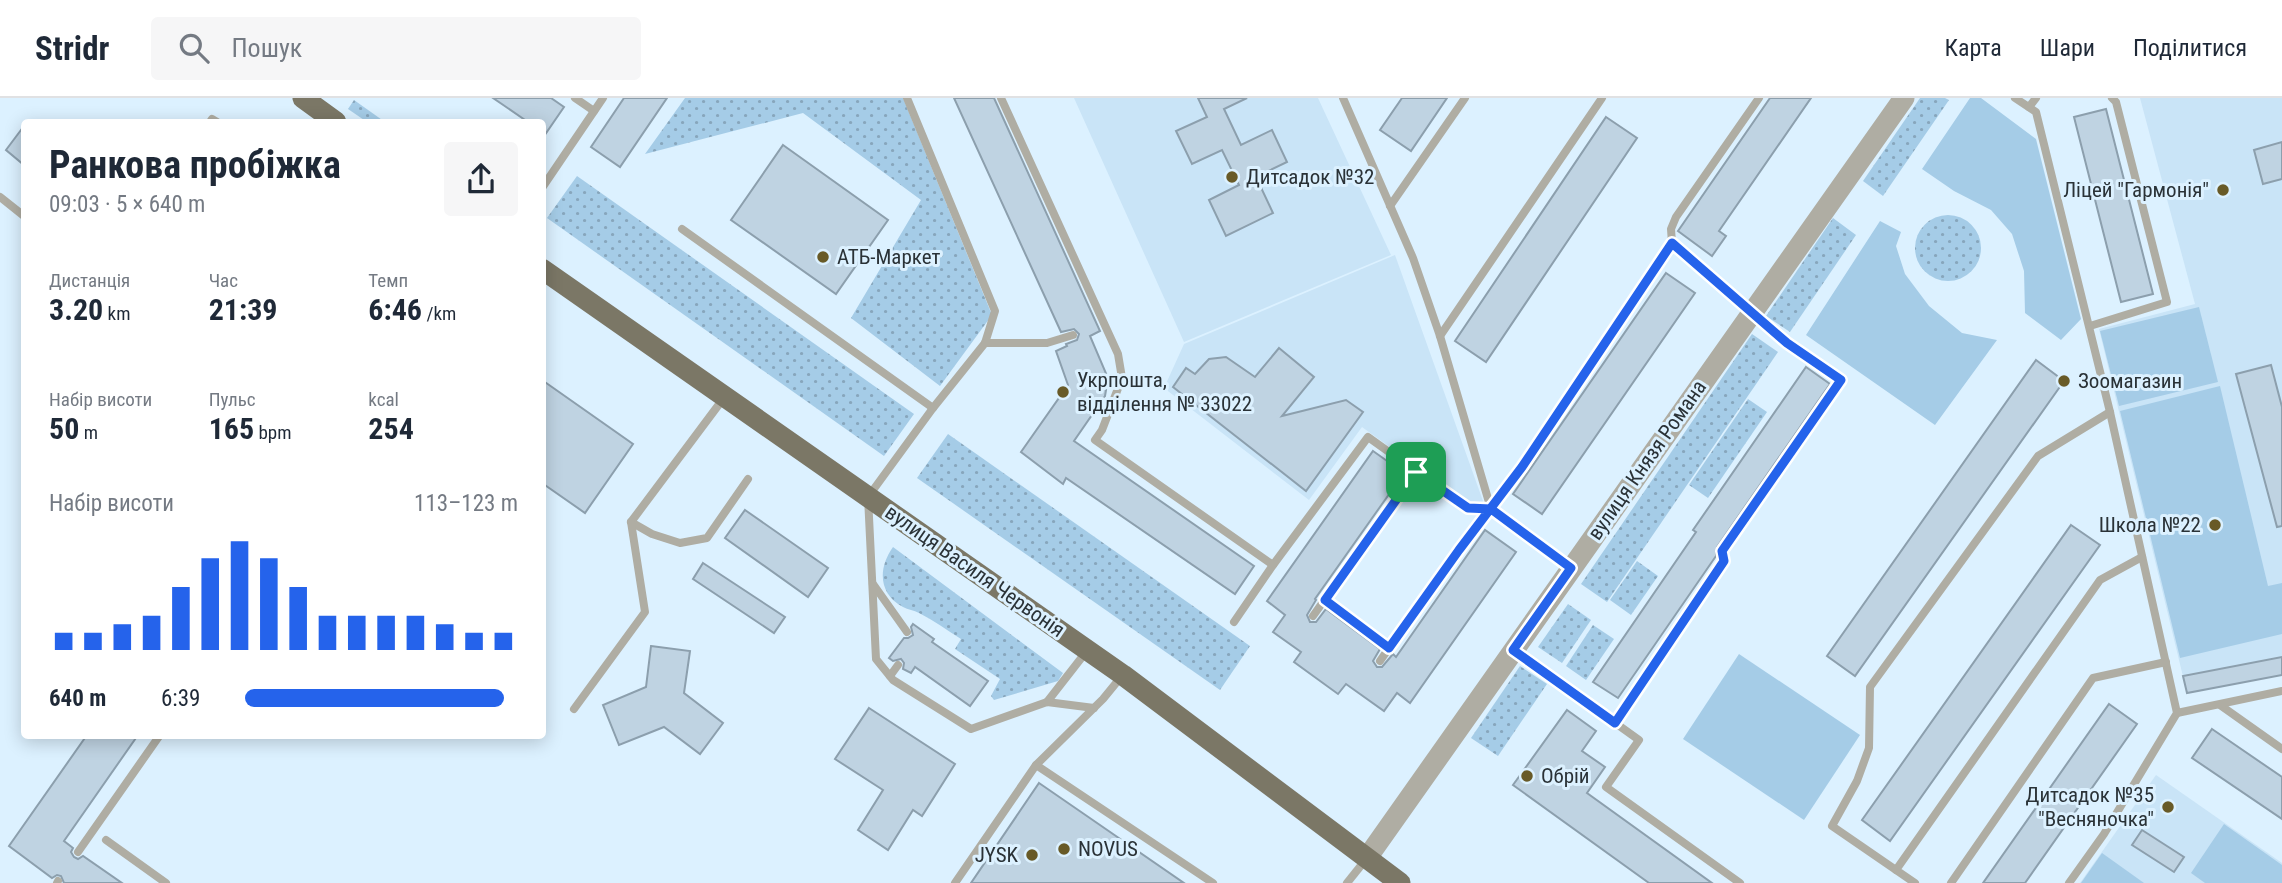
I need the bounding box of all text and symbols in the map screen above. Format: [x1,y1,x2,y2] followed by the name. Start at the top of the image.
[151,17,641,80] search box
[35,29,109,68] text: Stridr
[175,29,213,67] icon: search
[231,33,302,63] text: Пошук
[1944,34,2002,62] text: Карта
[2040,34,2095,62] text: Шари
[2133,34,2247,62] text: Поділитися
[444,142,518,216] button: share
[49,143,341,187] text: Ранкова пробіжка
[1246,165,1374,189] place label: Дитсадок №32
[1224,169,1240,185] marker: Дитсадок №32
[2063,178,2209,202] place label: Ліцей "Гармонія"
[2215,182,2231,198] marker: Ліцей "Гармонія"
[49,191,205,218] text: 09:03 · 5 × 640 m
[837,245,940,269] place label: АТБ-Маркет
[815,249,831,265] marker: АТБ-Маркет
[49,269,130,292] text: Дистанція
[209,269,238,292] text: Час
[368,269,408,292] text: Темп
[49,292,103,327] text: 3.20
[209,292,278,327] text: 21:39
[368,292,422,327] text: 6:46
[103,302,130,325] text: km
[422,302,456,325] text: /km
[1077,368,1252,416] place label: Укрпошта, відділення № 33022
[2078,369,2182,393] place label: Зоомагазин
[2056,373,2072,389] marker: Зоомагазин
[1583,376,1711,544] street label: вулиця Князя Романа
[1055,384,1071,400] marker: Укрпошта, відділення № 33022
[49,388,152,411] text: Набір висоти
[209,388,256,411] text: Пульс
[368,388,399,411] text: kcal
[49,411,79,446] text: 50
[209,411,254,446] text: 165
[368,411,414,446] text: 254
[79,421,98,444] text: m
[254,421,292,444] text: bpm
[1386,442,1446,502] pin
[1397,453,1435,491] icon: arrive
[49,490,174,517] text: Набір висоти
[414,490,518,517] text: 113–123 m
[881,500,1069,642] street label: вулиця Василя Червонія
[2099,513,2201,537] place label: Школа №22
[2207,517,2223,533] marker: Школа №22
[49,685,106,712] text: 640 m
[161,685,200,712] text: 6:39
[1541,764,1590,788] place label: Обрій
[1519,768,1535,784] marker: Обрій
[2026,783,2154,831] place label: Дитсадок №35 "Весняночка"
[2160,799,2176,815] marker: Дитсадок №35 "Весняночка"
[1078,837,1138,861] place label: NOVUS
[1056,841,1072,857] marker: NOVUS
[975,843,1019,867] place label: JYSK
[1024,847,1040,863] marker: JYSK

